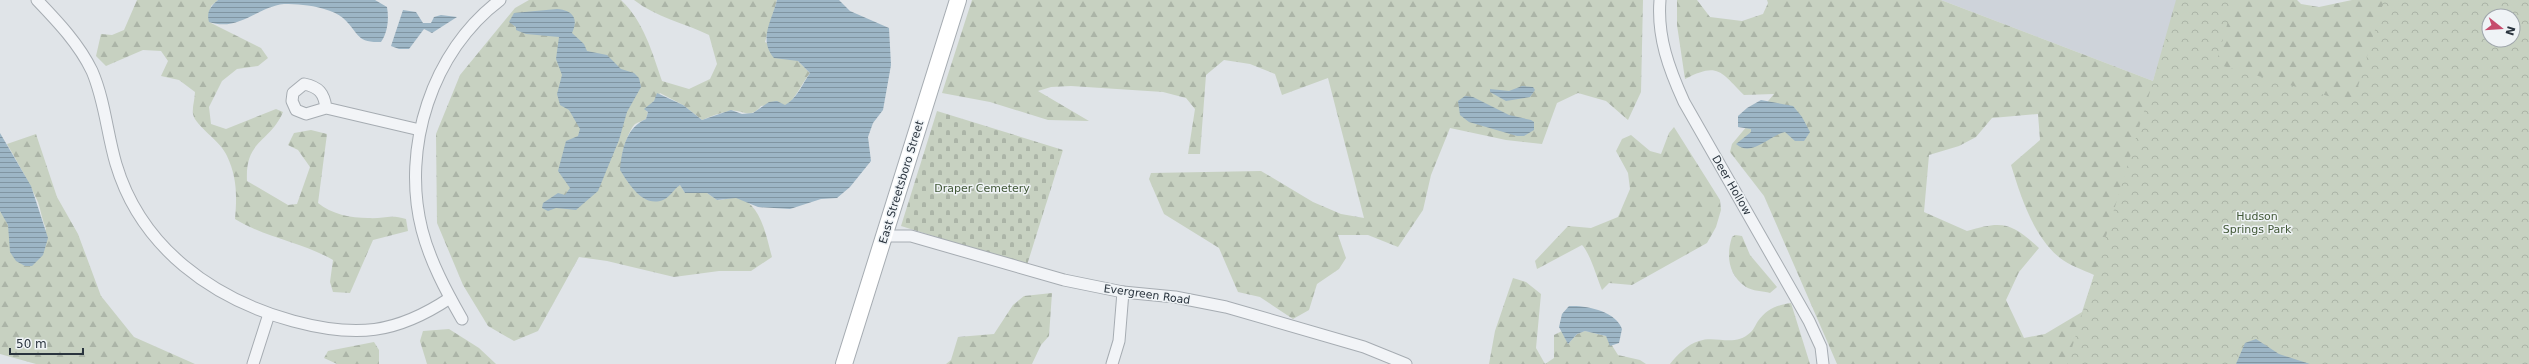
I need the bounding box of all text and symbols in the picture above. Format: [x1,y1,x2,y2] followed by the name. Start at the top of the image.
[2481,8,2521,48] north arrow
[2503,24,2518,37] text: N
[877,118,927,245] street label: East Streetsboro Street
[1709,153,1754,217] street label: Deer Hollow
[934,182,1030,195] park label: Draper Cemetery
[2223,210,2292,236] park label: Hudson Springs Park
[1103,282,1191,307] street label: Evergreen Road
[10,330,83,356] scale bar
[16,337,47,351] text: 50 m

